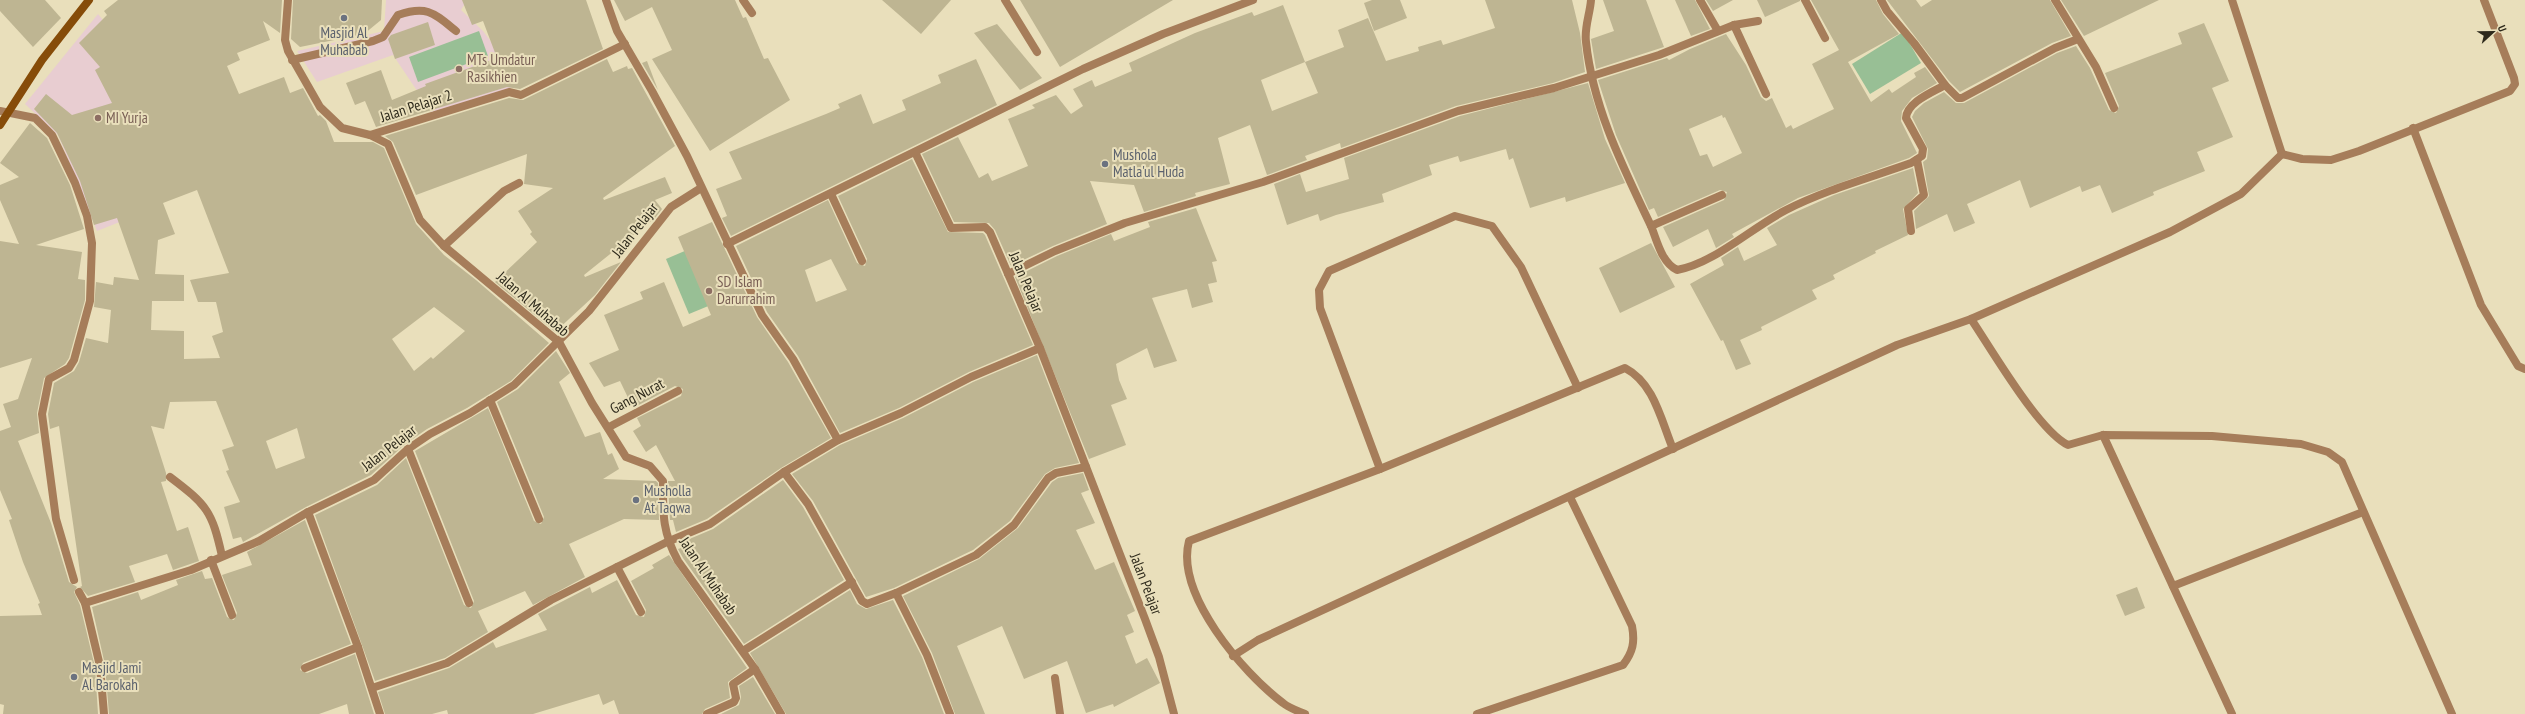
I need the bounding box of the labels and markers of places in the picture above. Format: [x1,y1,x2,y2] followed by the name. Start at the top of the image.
[339,13,349,23] marker: Masjid Al Muhabab
[320,23,368,59] place label: Masjid Al Muhabab
[467,50,536,86] place label: MTs Umdatur Rasikhien
[454,64,464,74] marker: MTs Umdatur Rasikhien
[106,108,148,127] place label: MI Yurja
[93,113,103,123] marker: MI Yurja
[1113,145,1184,181] place label: Mushola Matla'ul Huda
[1100,159,1110,169] marker: Mushola Matla'ul Huda
[717,272,775,308] place label: SD Islam Darurrahim
[704,286,714,296] marker: SD Islam Darurrahim
[644,481,691,517] place label: Musholla At Taqwa
[631,495,641,505] marker: Musholla At Taqwa
[82,658,141,694] place label: Masjid Jami Al Barokah
[69,672,79,682] marker: Masjid Jami Al Barokah

